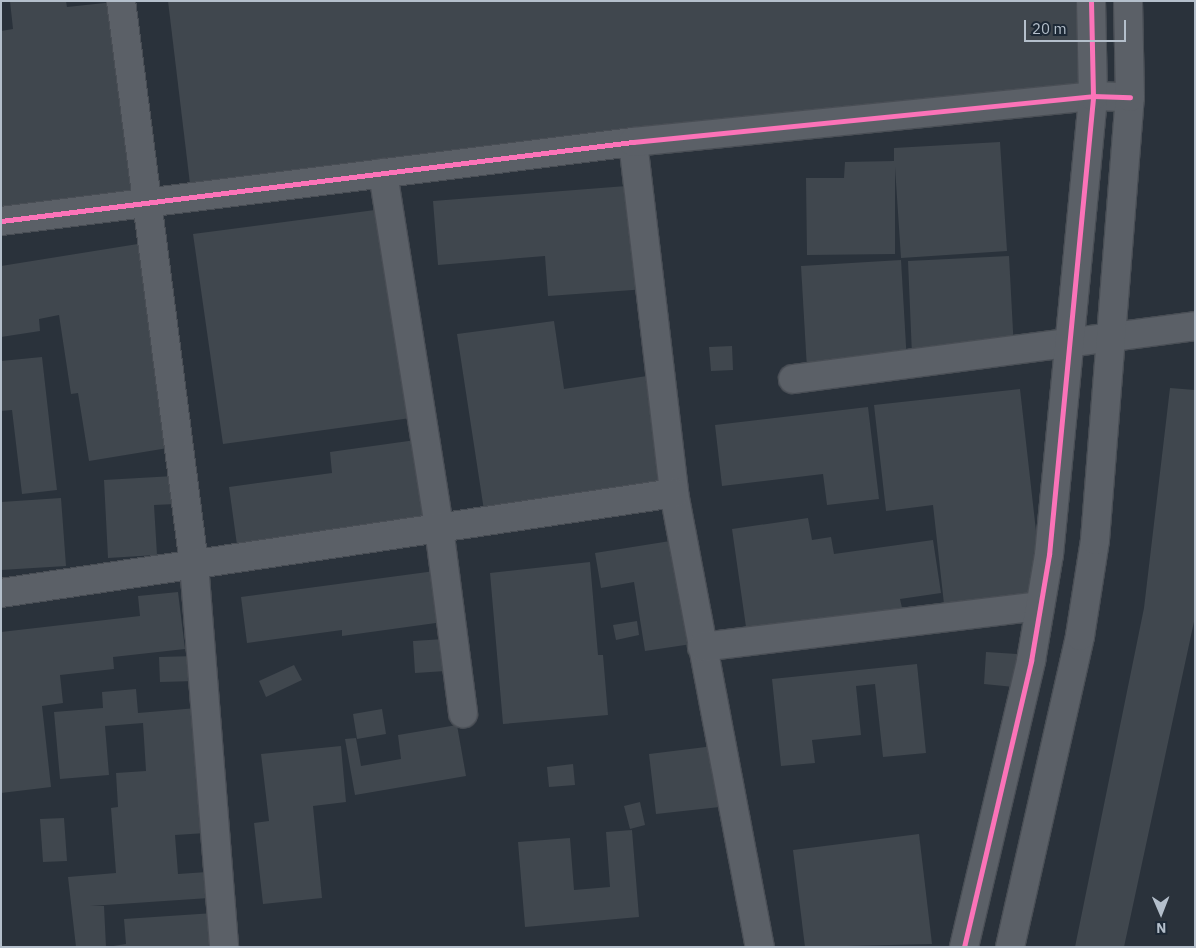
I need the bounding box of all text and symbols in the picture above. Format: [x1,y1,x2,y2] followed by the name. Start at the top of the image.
[1026,10,1128,42] scale bar
[1032,19,1067,38] text: 20 m
[1136,888,1186,938] north arrow
[1156,919,1166,937] text: N

